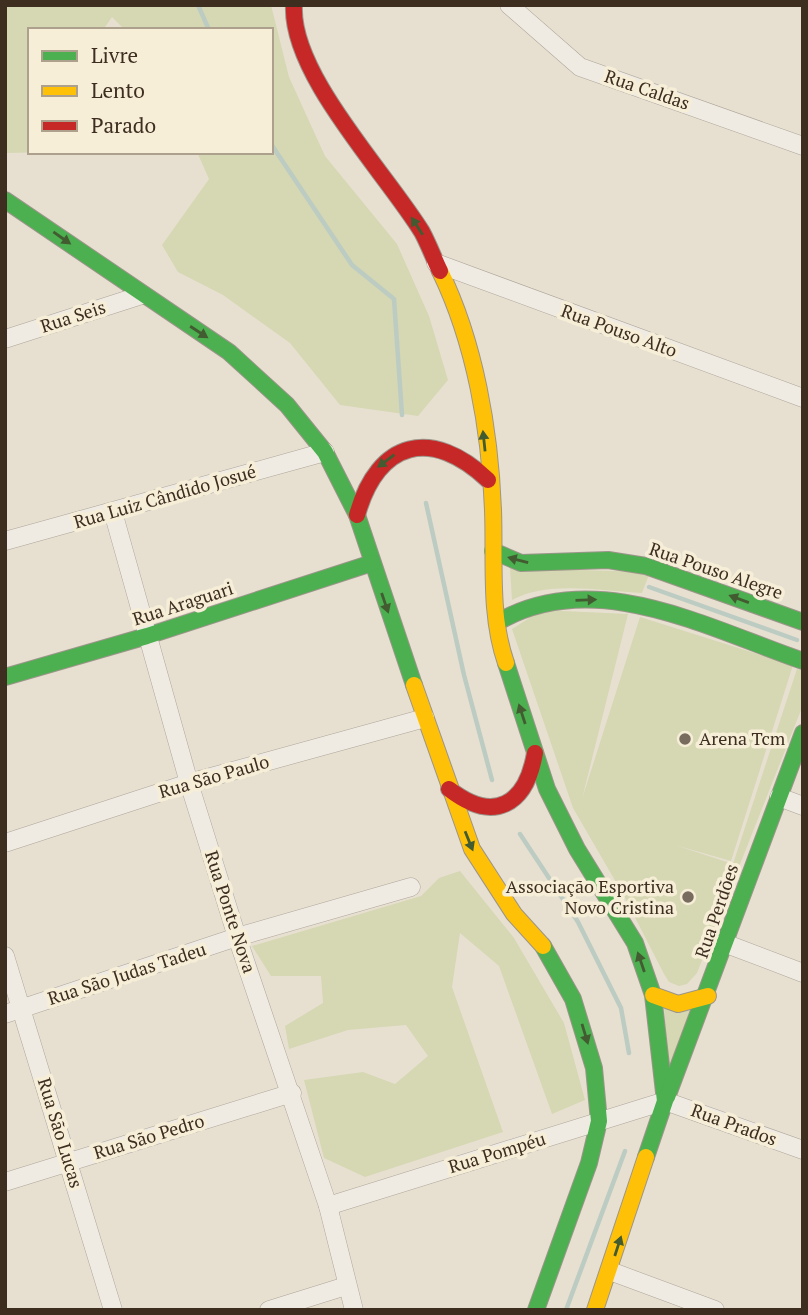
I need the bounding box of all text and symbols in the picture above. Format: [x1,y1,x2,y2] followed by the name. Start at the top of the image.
[28,28,273,154] legend
[91,41,138,69] text: Livre
[602,63,693,115] street label: Rua Caldas
[91,76,145,104] text: Lento
[91,111,156,139] text: Parado
[410,216,423,236] one-way arrow
[53,231,71,245] one-way arrow
[37,294,108,338] street label: Rua Seis
[558,298,681,362] street label: Rua Pouso Alto
[189,326,209,339] one-way arrow
[478,430,489,452] one-way arrow
[377,454,396,468] one-way arrow
[71,459,259,534] street label: Rua Luiz Cândido Josué
[646,536,786,604] street label: Rua Pouso Alegre
[507,554,529,565] one-way arrow
[129,575,236,631] street label: Rua Araguari
[380,593,391,614] one-way arrow
[728,593,749,604] one-way arrow
[576,595,598,606] one-way arrow
[516,703,527,724] one-way arrow
[699,726,786,750] place label: Arena Tcm
[677,731,693,747] marker: Arena Tcm
[156,749,272,803] street label: Rua São Paulo
[464,830,475,851] one-way arrow
[200,847,262,976] street label: Rua Ponte Nova
[689,860,743,961] street label: Rua Perdões
[506,874,674,919] place label: Associação Esportiva Novo Cristina
[680,889,696,905] marker: Associação Esportiva Novo Cristina
[44,936,209,1010] street label: Rua São Judas Tadeu
[635,951,646,972] one-way arrow
[581,1024,591,1045] one-way arrow
[33,1075,89,1191] street label: Rua São Lucas
[688,1097,781,1151] street label: Rua Prados
[90,1108,207,1164] street label: Rua São Pedro
[445,1126,548,1178] street label: Rua Pompéu
[613,1235,624,1256] one-way arrow

